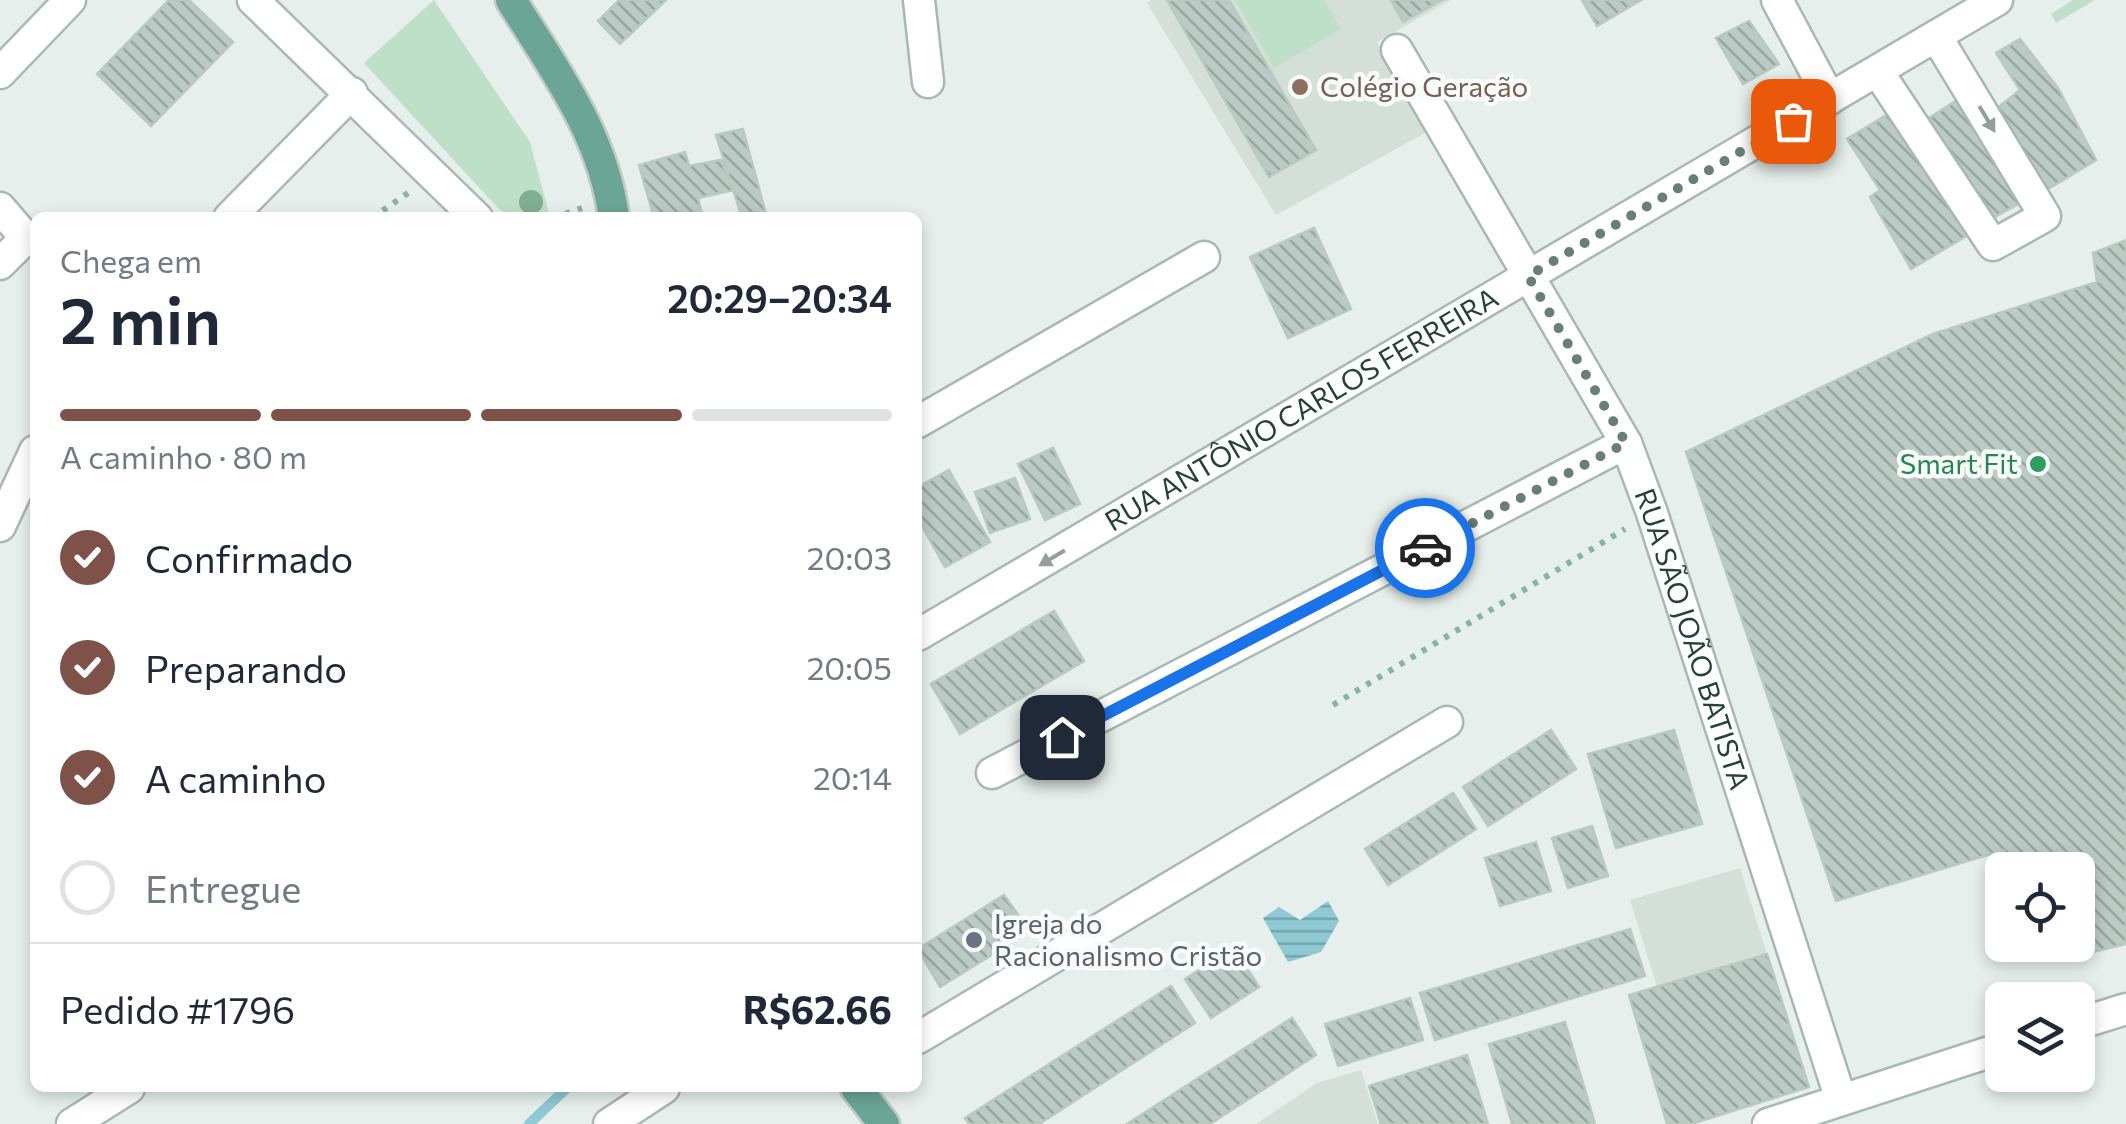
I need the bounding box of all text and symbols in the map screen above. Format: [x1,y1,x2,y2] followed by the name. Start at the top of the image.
[1320,69,1528,103] place label: Colégio Geração
[1289,76,1311,98] marker: Colégio Geração
[1751,79,1836,164] pin
[1766,94,1821,149] icon: bag
[1977,106,1996,133] one-way arrow
[60,240,202,280] text: Chega em
[667,274,892,321] text: 20:29–20:34
[60,278,221,357] text: 2 min
[1098,280,1504,537] street label: RUA ANTÔNIO CARLOS FERREIRA
[60,436,307,476] text: A caminho · 80 m
[1900,446,2018,480] place label: Smart Fit
[2027,453,2049,475] marker: Smart Fit
[1628,484,1758,794] street label: RUA SÃO JOÃO BATISTA
[1375,498,1475,598] courier
[1398,521,1453,576] icon: car
[60,530,115,585] icon: check
[145,534,353,581] text: Confirmado
[807,537,892,577] text: 20:03
[1038,548,1066,566] one-way arrow
[60,640,115,695] icon: check
[145,644,347,691] text: Preparando
[807,647,892,687] text: 20:05
[1020,695,1105,780] pin
[1035,710,1090,765] icon: home
[60,750,115,805] icon: check
[145,754,326,801] text: A caminho
[813,757,892,797] text: 20:14
[1985,852,2095,1092] map controls
[1985,852,2095,962] button: locate
[145,864,301,911] text: Entregue
[994,906,1262,972] place label: Igreja do Racionalismo Cristão
[963,929,985,951] marker: Igreja do Racionalismo Cristão
[1985,982,2095,1092] button: layers
[60,985,295,1032] text: Pedido #1796
[743,985,892,1032] text: R$62.66

